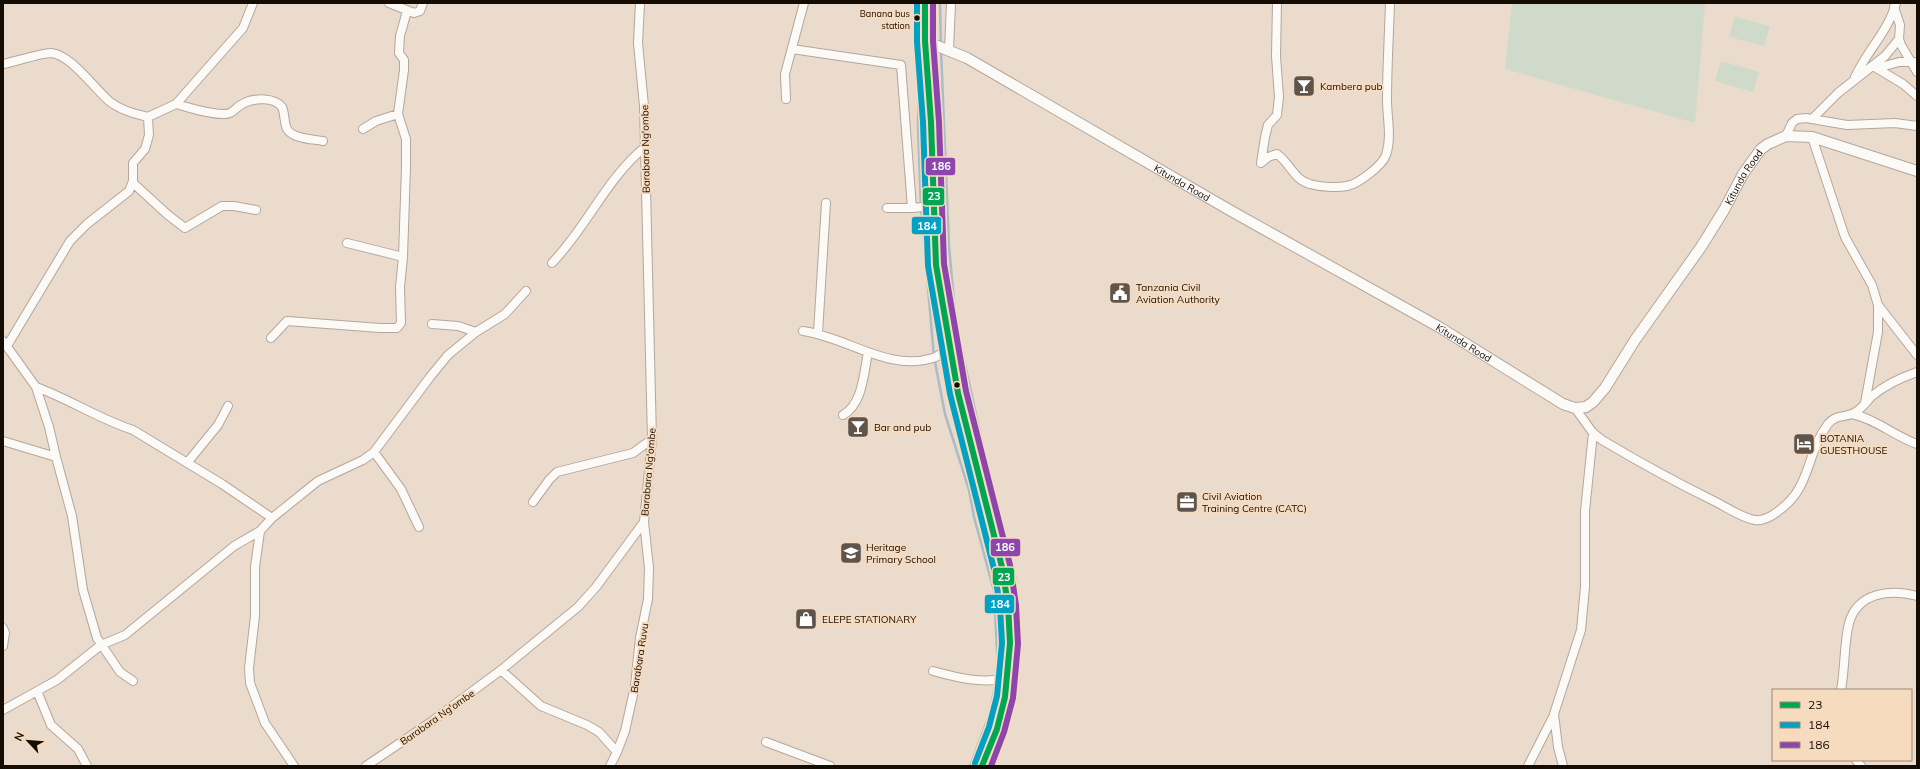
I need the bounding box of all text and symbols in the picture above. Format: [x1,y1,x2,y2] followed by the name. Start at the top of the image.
[860,8,910,31] place label: Banana bus station
[912,13,922,23] marker: Banana bus station
[1291,73,1317,99] bar icon: Kambera pub
[1320,80,1383,93] place label: Kambera pub
[638,105,653,193] street label: Barabara Ng'ombe
[1722,147,1766,207] street label: Kitunda Road
[925,157,956,176] line badge: 186
[931,159,951,173] text: 186
[1151,162,1213,204] street label: Kitunda Road
[922,187,945,206] line badge: 23
[927,189,941,203] text: 23
[911,216,942,235] line badge: 184
[917,219,937,233] text: 184
[1107,280,1133,306] public building icon: Tanzania Civil Aviation Authority
[1136,281,1221,306] place label: Tanzania Civil Aviation Authority
[1434,321,1494,365] street label: Kitunda Road
[952,380,962,390] unlabelled marker
[845,414,871,440] bar icon: Bar and pub
[874,421,931,434] place label: Bar and pub
[638,428,659,517] street label: Barabara Ng'ombe
[1791,431,1817,457] hotel icon: BOTANIA GUESTHOUSE
[1820,432,1887,457] place label: BOTANIA GUESTHOUSE
[1174,489,1200,515] office icon: Civil Aviation Training Centre (CATC)
[1202,490,1307,515] place label: Civil Aviation Training Centre (CATC)
[990,538,1021,557] line badge: 186
[838,540,864,566] school or university icon: Heritage Primary School
[995,540,1015,554] text: 186
[866,541,936,566] place label: Heritage Primary School
[992,567,1015,586] line badge: 23
[997,570,1011,584] text: 23
[984,594,1015,614] line badge: 184
[990,597,1010,611] text: 184
[793,606,819,632] shop icon: ELEPE STATIONARY
[822,613,917,626] place label: ELEPE STATIONARY
[628,622,651,694] street label: Barabara Ruvu
[397,687,477,748] street label: Barabara Ng'ombe
[1772,689,1912,761] legend
[1808,697,1822,712] text: 23
[1808,717,1830,732] text: 184
[8,721,48,761] north arrow
[11,730,27,743] text: N
[1808,737,1830,752] text: 186

